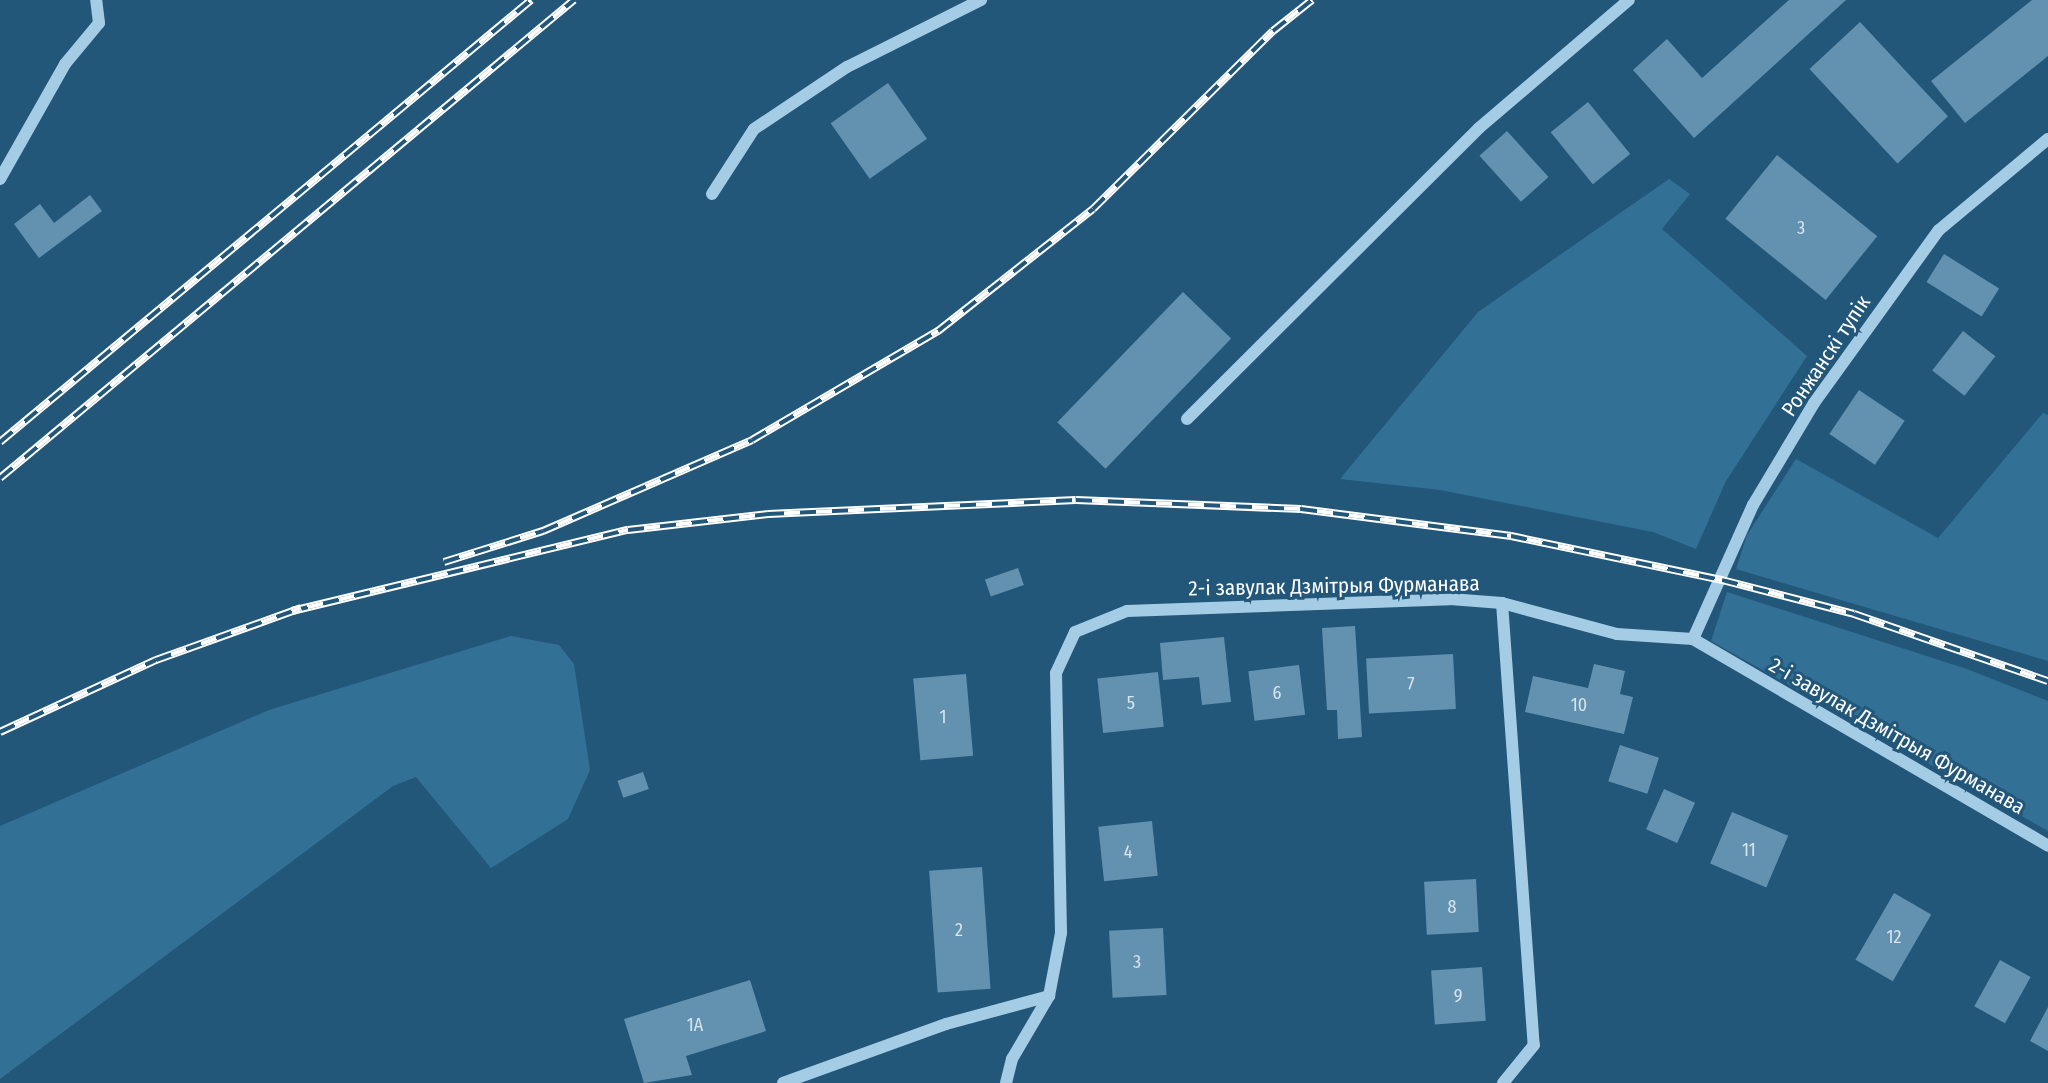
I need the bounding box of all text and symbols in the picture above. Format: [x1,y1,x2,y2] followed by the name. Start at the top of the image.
[1797,217,1805,239] house number: 3
[1776,291,1876,421] street label: Ронжанскі тупік
[1188,571,1480,601] street label: 2-і завулак Дзмітрыя Фурманава
[1765,652,2029,820] street label: 2-і завулак Дзмітрыя Фурманава
[1407,673,1415,695] house number: 7
[1273,682,1281,704] house number: 6
[1127,692,1135,714] house number: 5
[1571,694,1587,716] house number: 10
[939,706,947,728] house number: 1
[1742,839,1756,861] house number: 11
[1124,841,1132,863] house number: 4
[1448,896,1456,918] house number: 8
[955,919,963,941] house number: 2
[1887,926,1901,948] house number: 12
[1133,951,1141,973] house number: 3
[1454,985,1462,1007] house number: 9
[687,1014,703,1036] house number: 1А

